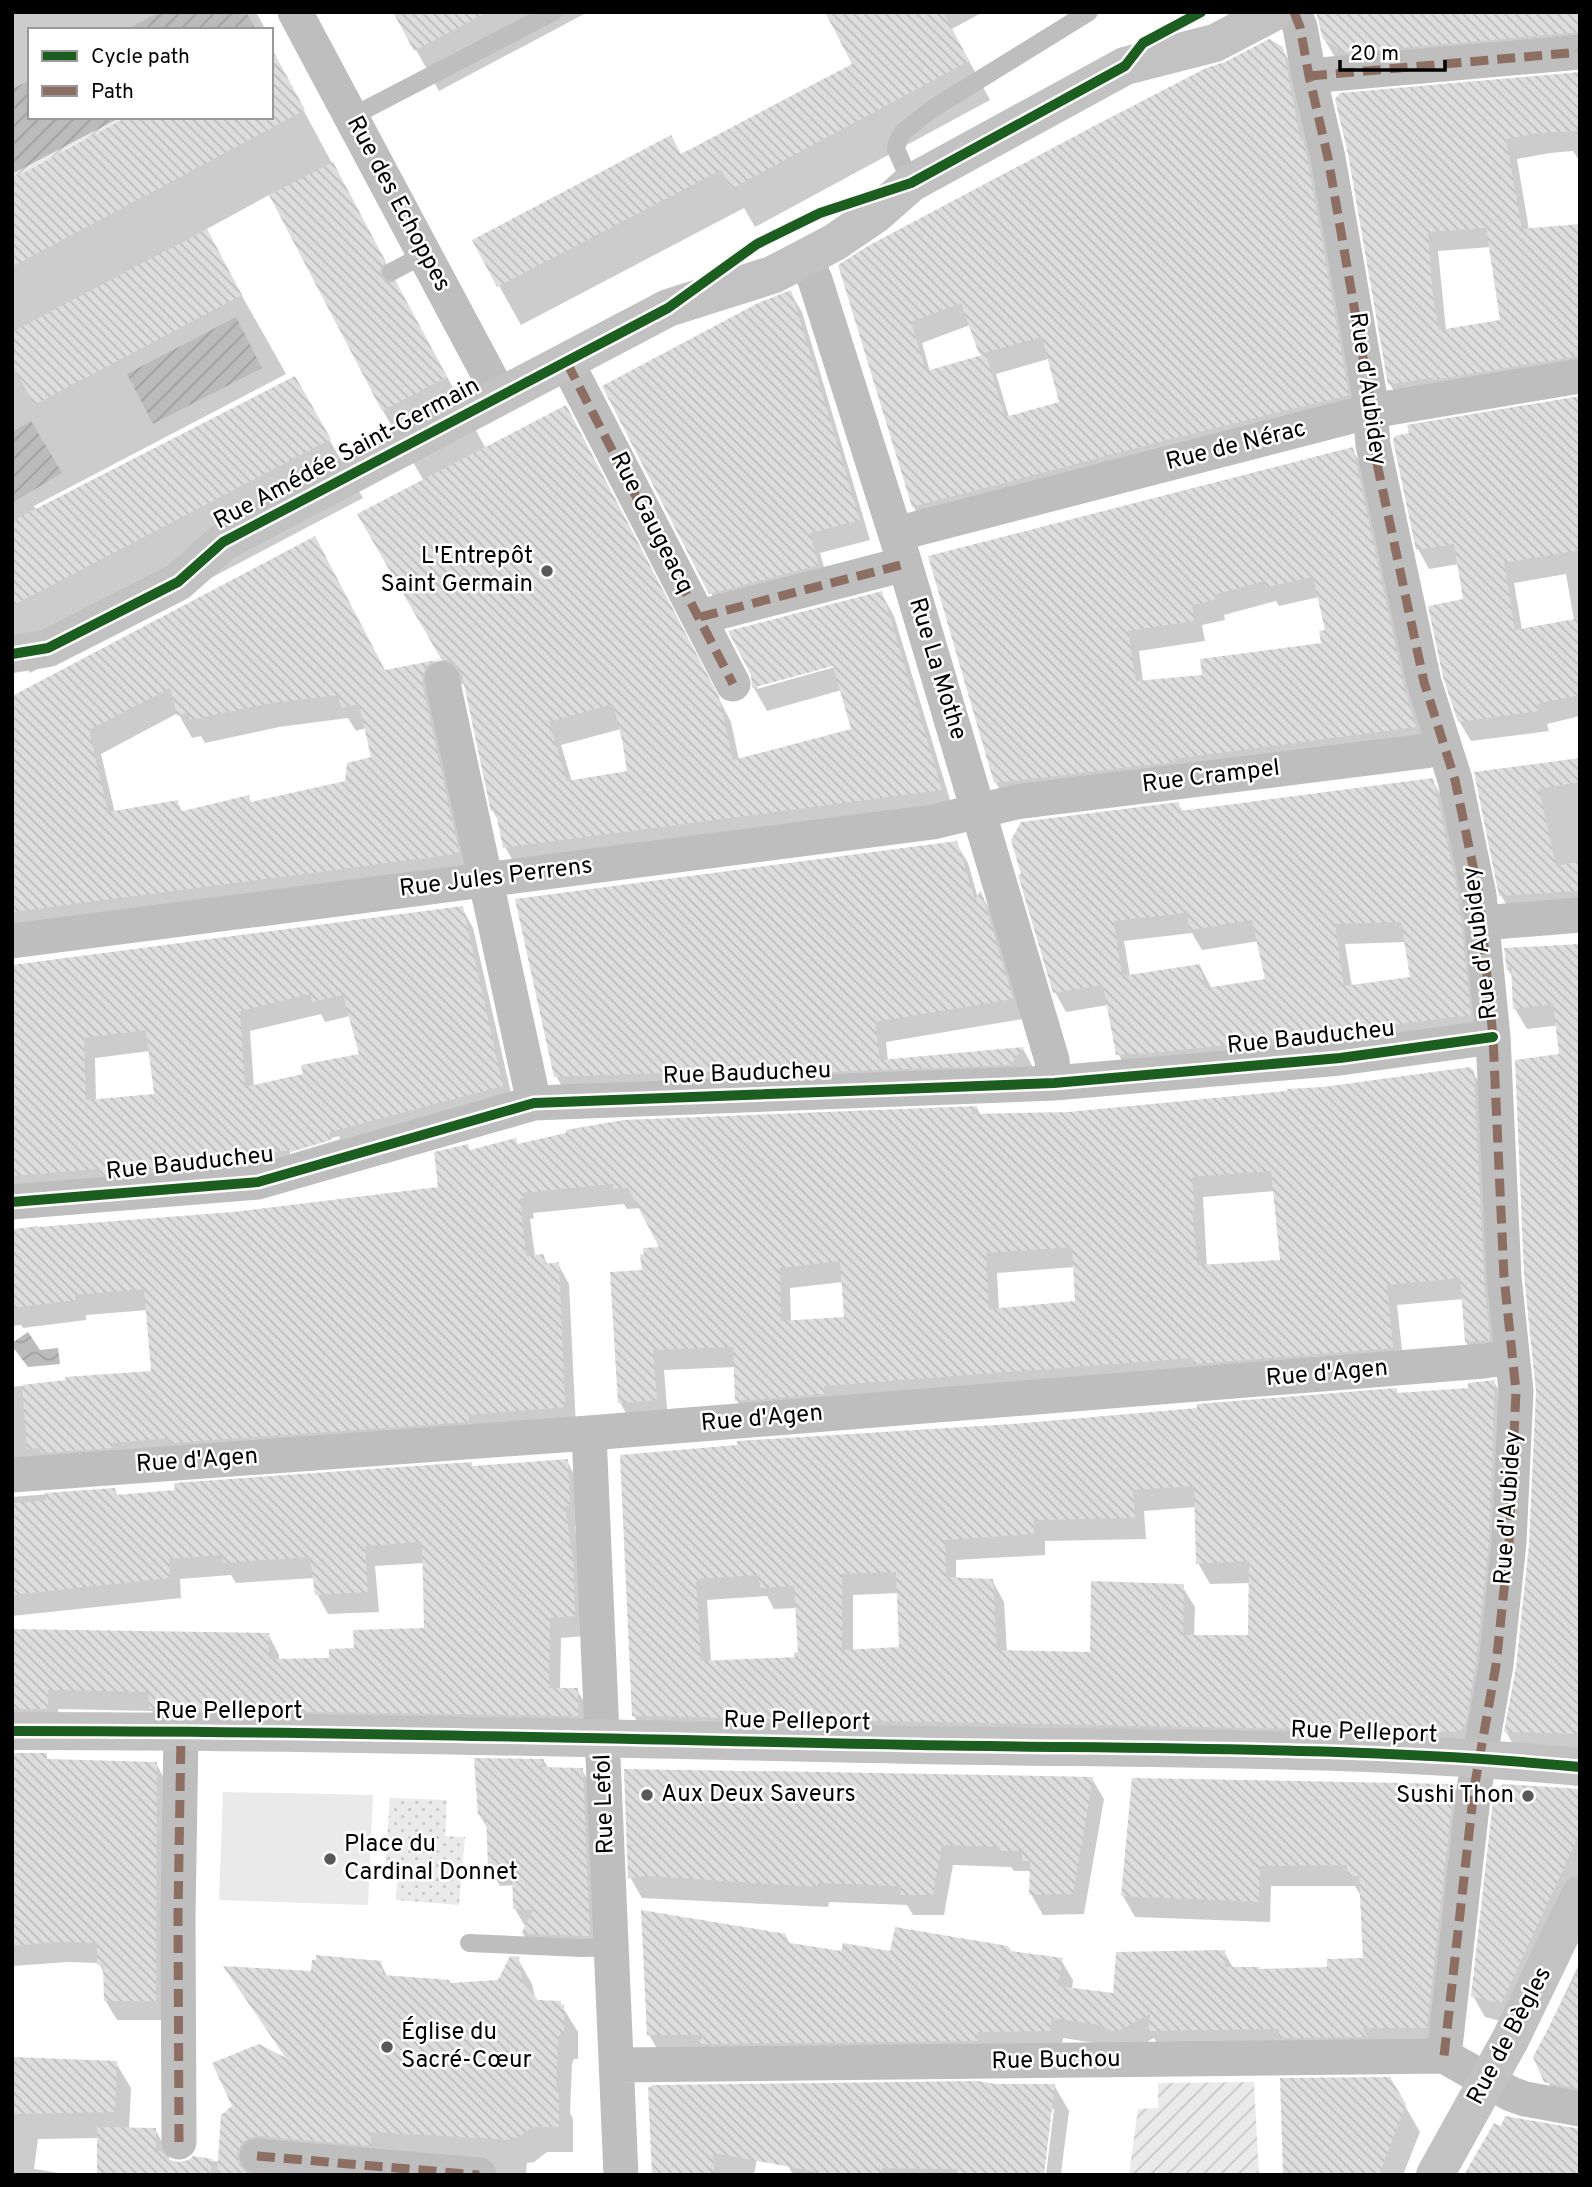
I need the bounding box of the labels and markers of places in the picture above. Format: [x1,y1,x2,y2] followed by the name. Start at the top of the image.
[380,542,533,600] place label: L'Entrepôt Saint Germain
[539,563,555,579] marker: L'Entrepôt Saint Germain
[661,1780,856,1810] place label: Aux Deux Saveurs
[1396,1781,1514,1811] place label: Sushi Thon
[639,1787,655,1803] marker: Aux Deux Saveurs
[1520,1788,1536,1804] marker: Sushi Thon
[344,1830,518,1888] place label: Place du Cardinal Donnet
[322,1851,338,1867] marker: Place du Cardinal Donnet
[401,2016,532,2076] place label: Église du Sacré-Cœur
[379,2039,395,2055] marker: Église du Sacré-Cœur

